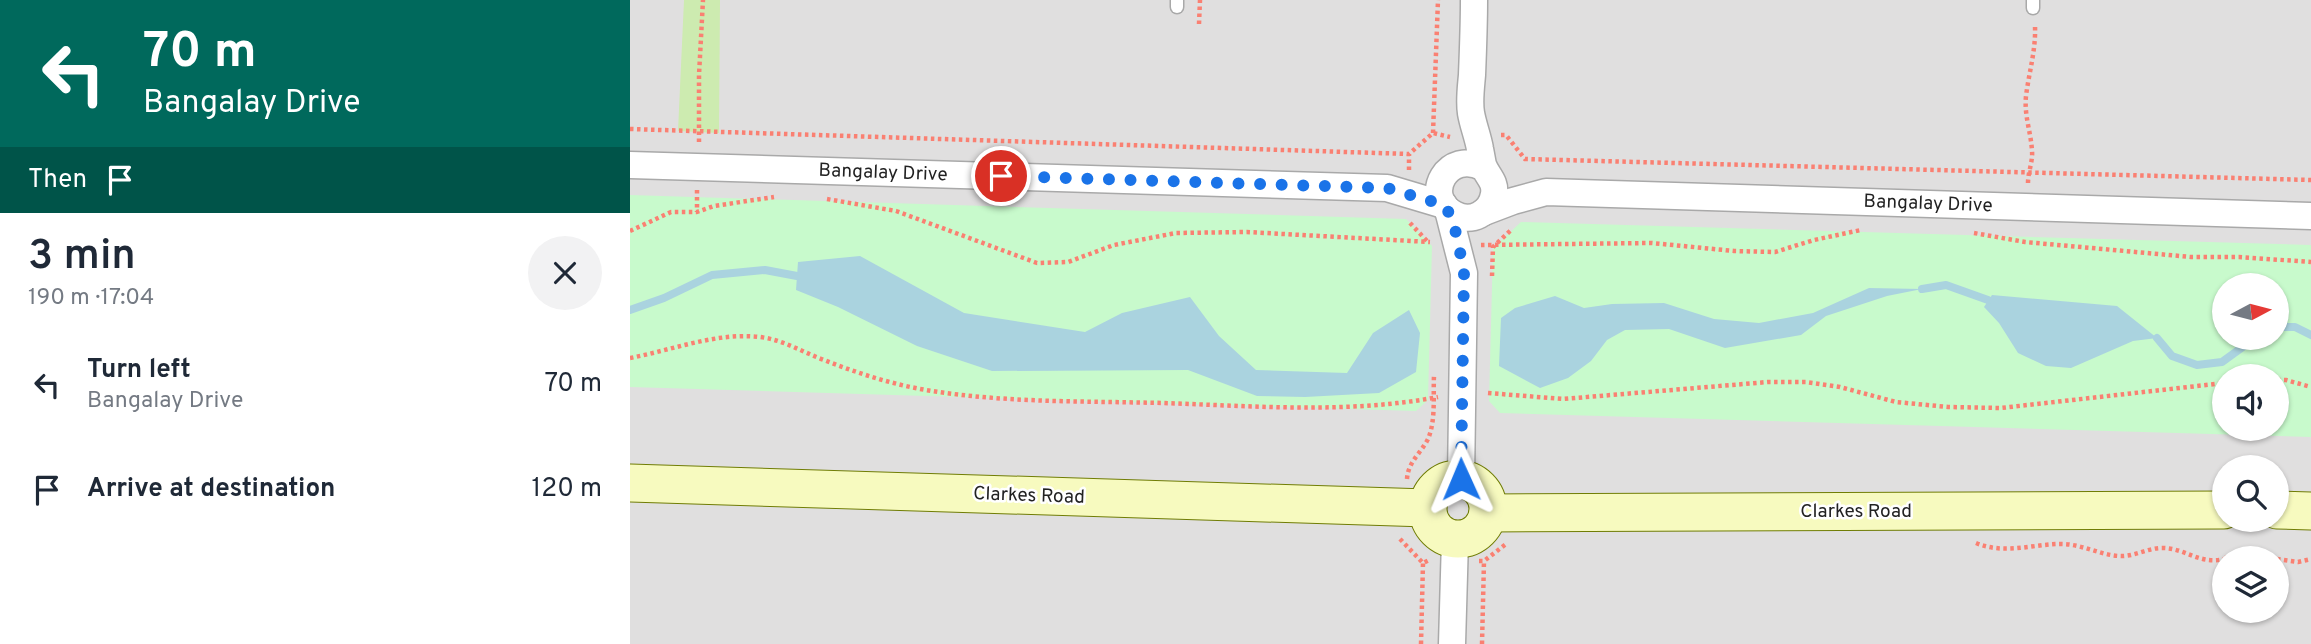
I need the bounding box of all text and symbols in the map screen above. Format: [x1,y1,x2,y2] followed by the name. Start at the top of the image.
[143,23,257,85] text: 70 m
[28,28,119,119] icon: left
[143,84,361,124] text: Bangalay Drive
[971,146,1031,206] pin
[982,157,1020,195] icon: arrive
[818,159,948,187] street label: Bangalay Drive
[101,161,139,199] icon: arrive
[28,164,87,197] text: Then
[1863,190,1993,218] street label: Bangalay Drive
[28,231,136,284] text: 3 min
[528,236,602,310] button: close
[2212,273,2289,350] north arrow
[2212,273,2289,623] map controls
[28,284,154,313] text: 190 m · 17:04
[87,354,191,387] text: Turn left
[2212,364,2289,441] button: sound
[28,366,66,404] icon: left
[544,368,602,401] text: 70 m
[87,387,243,416] text: Bangalay Drive
[1424,442,1498,516] position arrow
[2212,455,2289,532] button: search
[28,471,66,509] icon: arrive
[87,473,335,506] text: Arrive at destination
[532,473,602,506] text: 120 m
[973,482,1085,510] street label: Clarkes Road
[1800,500,1912,524] street label: Clarkes Road
[2212,546,2289,623] button: layers

